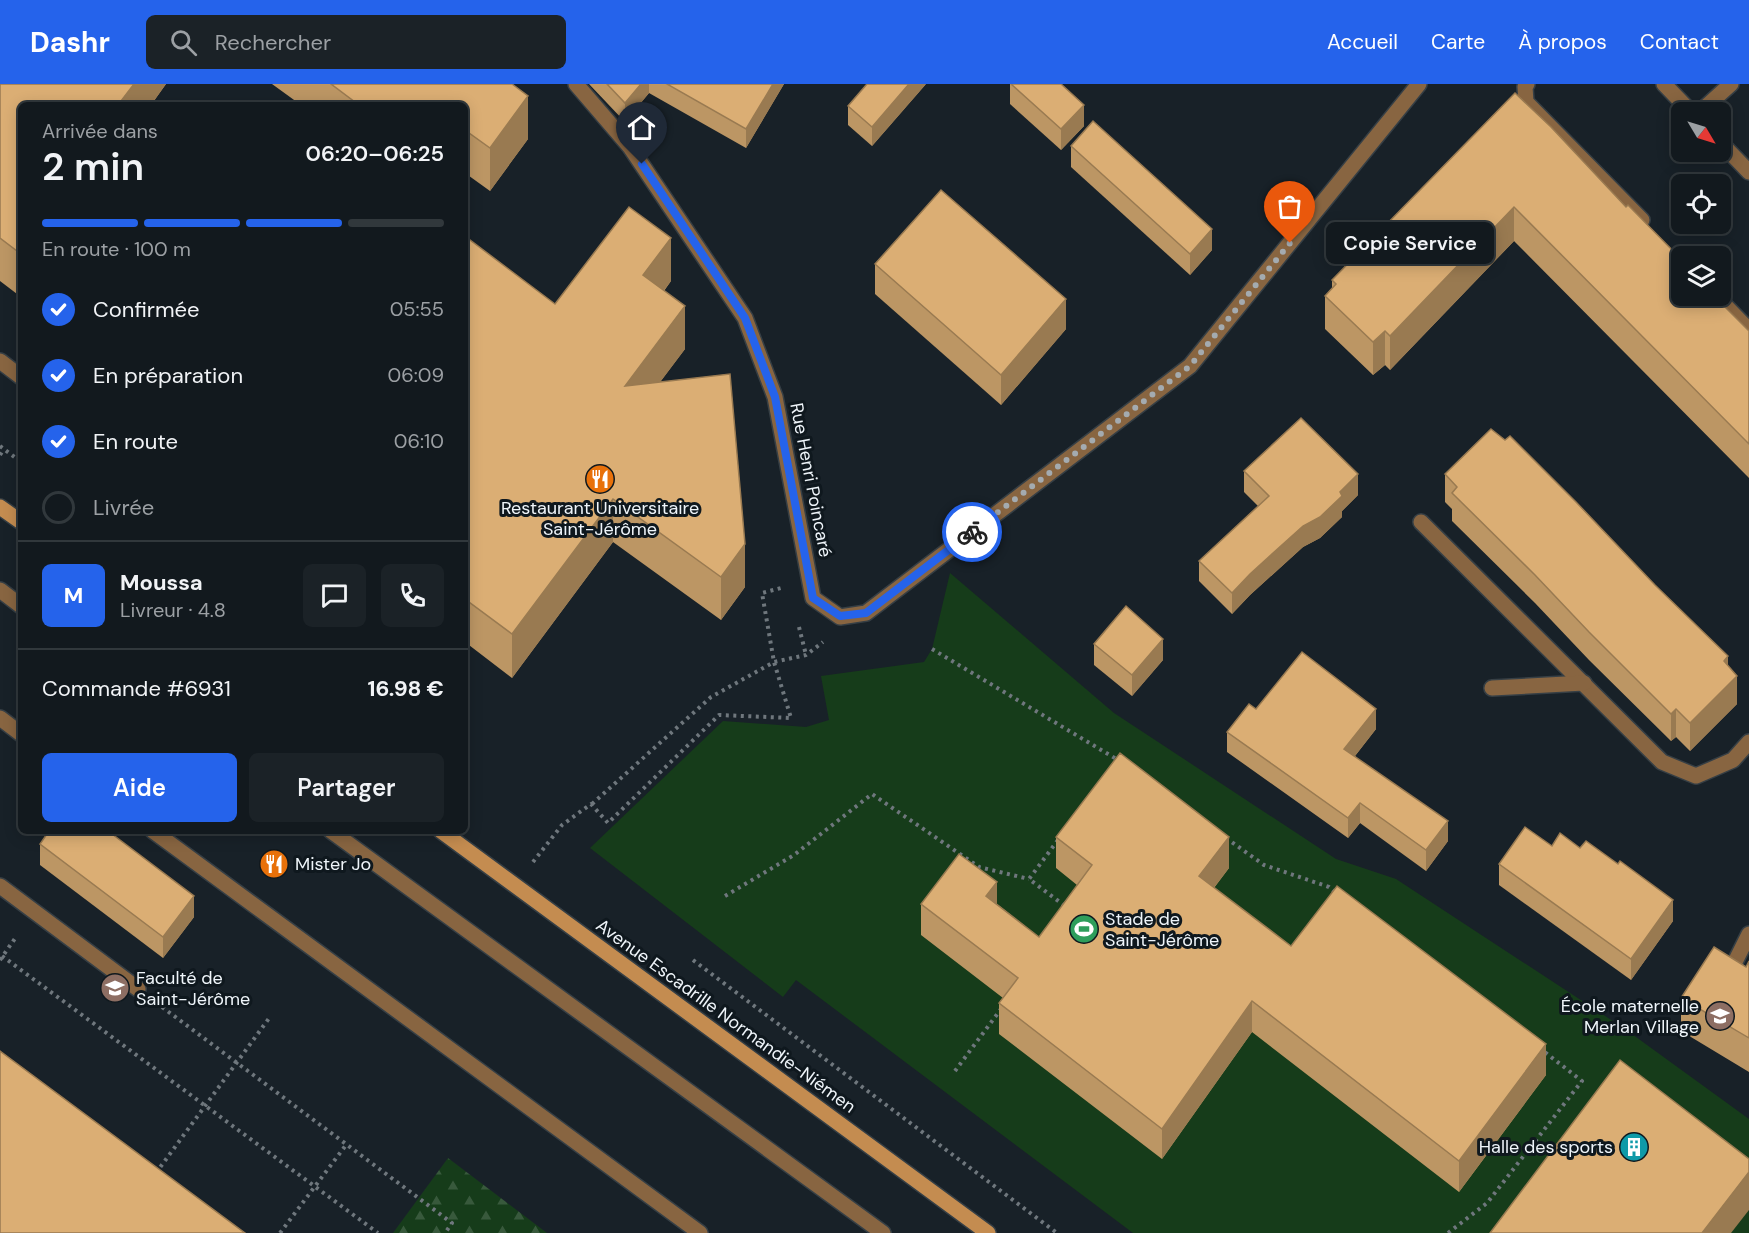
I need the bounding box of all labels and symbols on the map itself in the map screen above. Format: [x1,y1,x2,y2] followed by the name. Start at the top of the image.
[616,102,667,164] pin
[1671,102,1731,162] north arrow
[1264,181,1315,243] pin
[1326,222,1494,264] callout: Copie Service
[784,401,838,559] street label: Rue Henri Poincaré
[584,463,616,495] restaurant icon: Restaurant Universitaire Saint-Jérôme
[501,496,699,541] place label: Restaurant Universitaire Saint-Jérôme
[942,502,1002,562] courier
[258,848,290,880] restaurant icon: Mister Jo
[295,852,371,876] place label: Mister Jo
[1105,907,1219,952] place label: Stade de Saint-Jérôme
[1068,913,1100,945] sports icon: Stade de Saint-Jérôme
[591,914,861,1118] street label: Avenue Escadrille Normandie-Niémen
[136,966,250,1011] place label: Faculté de Saint-Jérôme
[99,972,131,1004] school or university icon: Faculté de Saint-Jérôme
[1561,994,1699,1039] place label: École maternelle Merlan Village
[1704,1000,1736,1032] school or university icon: École maternelle Merlan Village
[1618,1131,1650,1163] building icon: Halle des sports
[1479,1135,1613,1159] place label: Halle des sports

